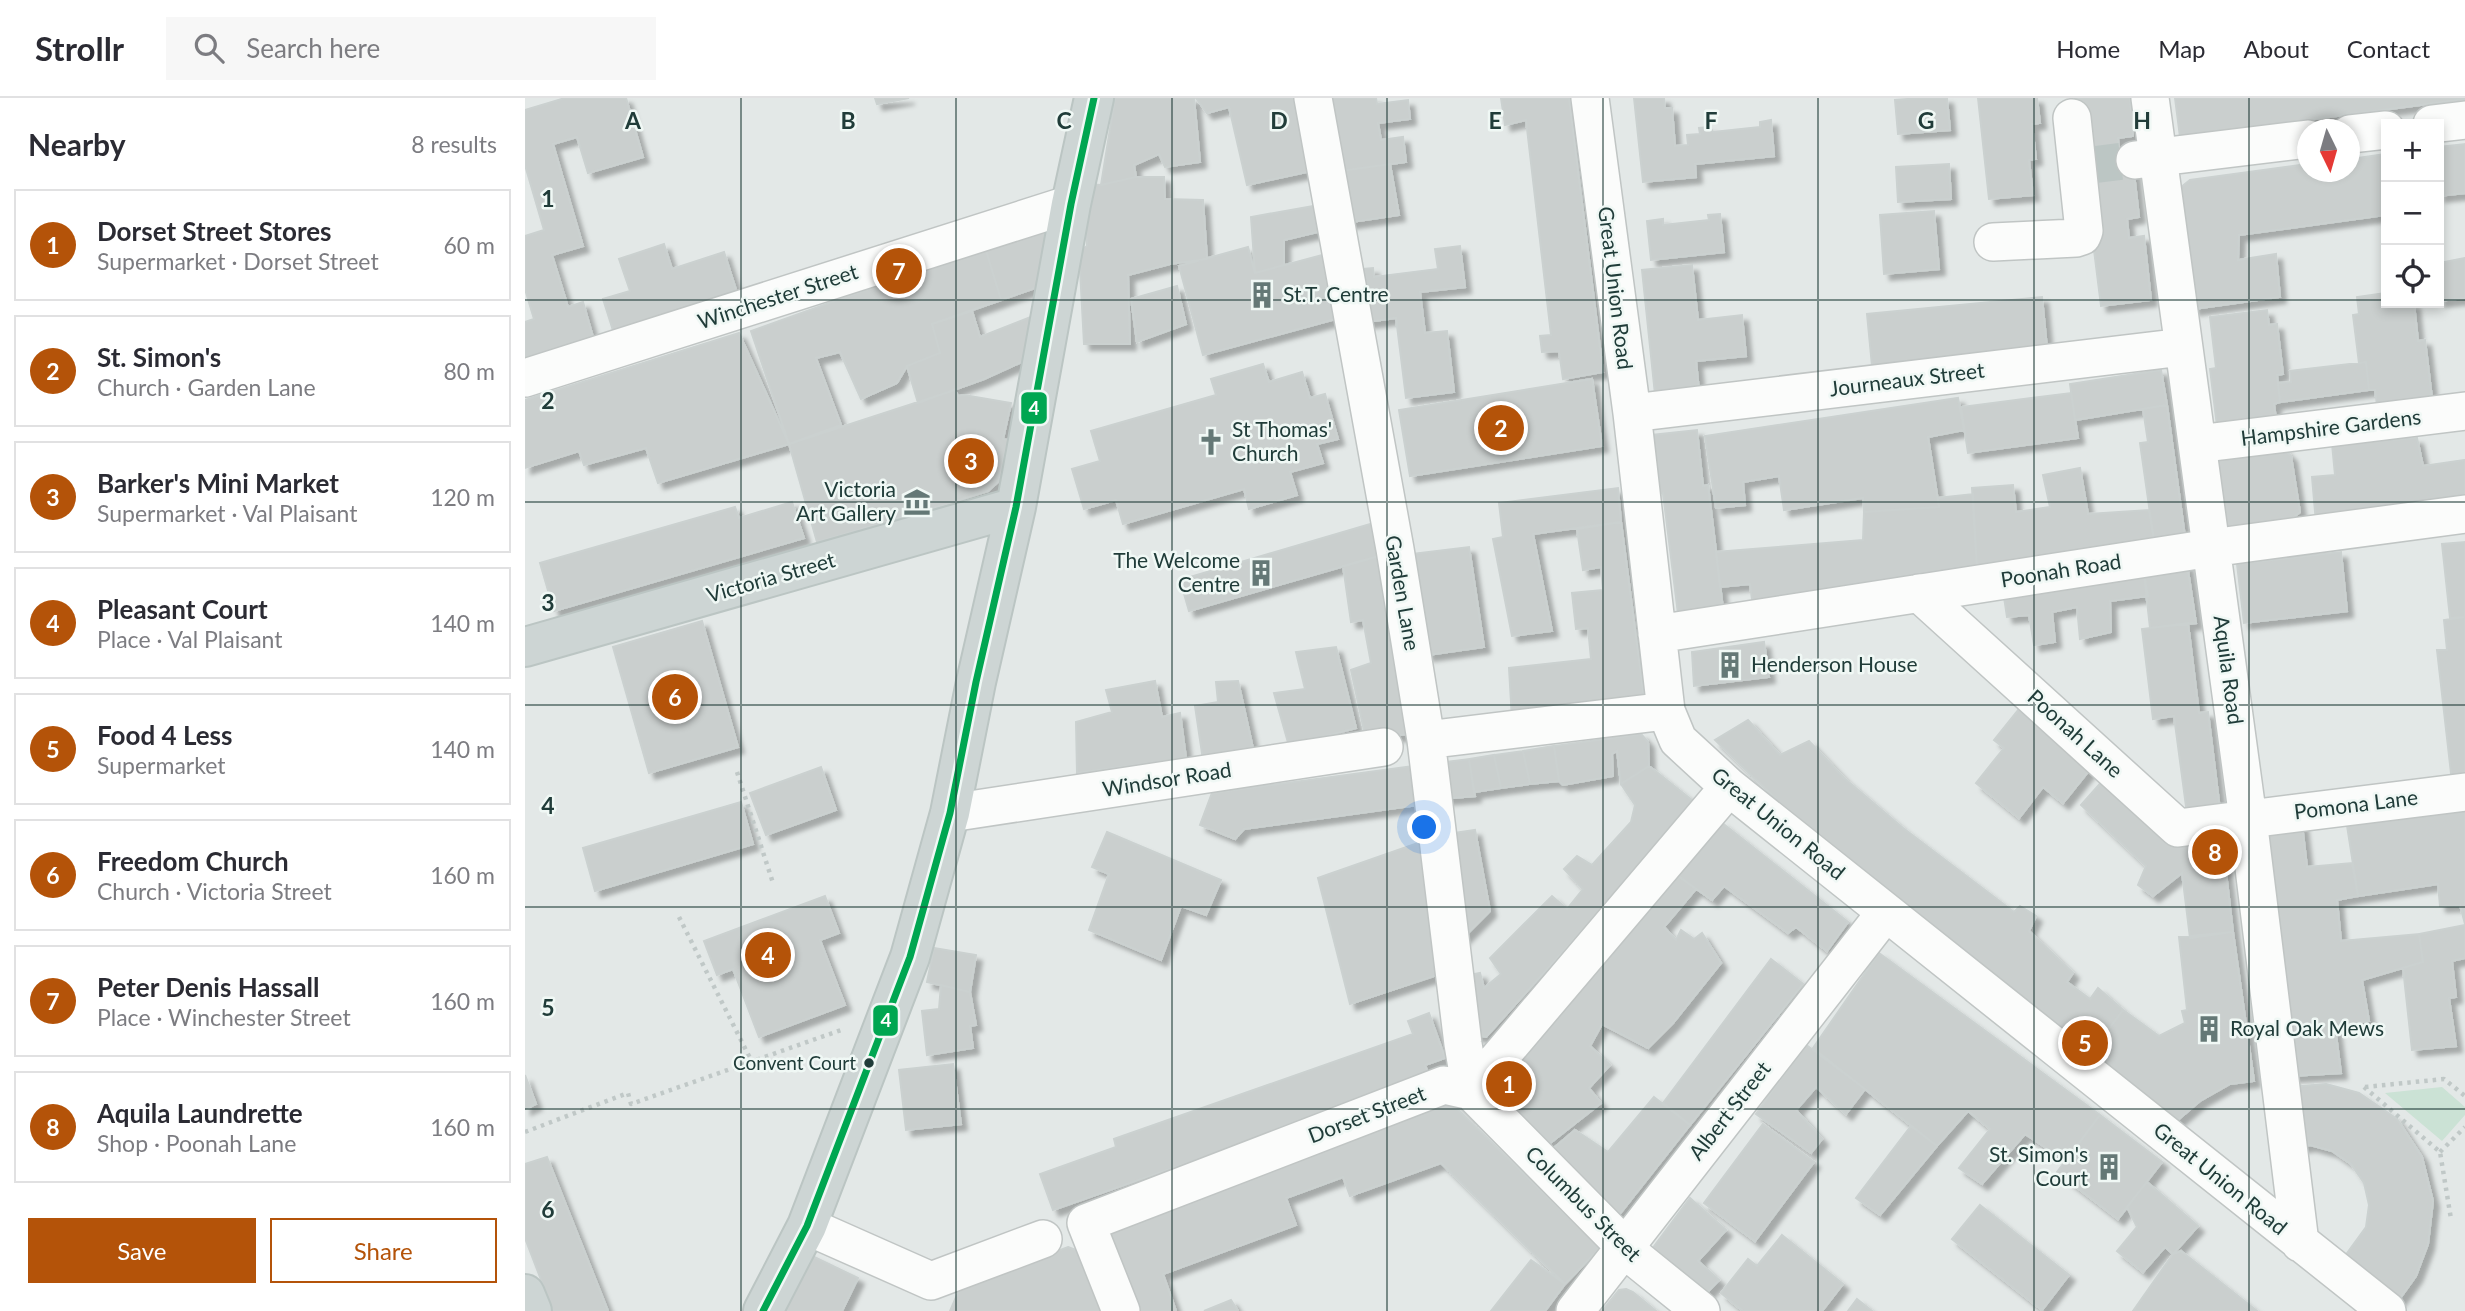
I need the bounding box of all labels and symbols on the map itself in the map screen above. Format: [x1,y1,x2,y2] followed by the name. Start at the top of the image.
[624,106,642,134] text: A
[840,106,856,134] text: B
[1056,106,1072,134] text: C
[1270,106,1288,134] text: D
[1488,106,1502,134] text: E
[1704,106,1718,134] text: F
[1918,106,1934,134] text: G
[2133,106,2151,134] text: H
[2297,119,2360,182] north arrow
[541,184,555,212] text: 1
[1594,205,1639,371] street label: Great Union Road
[876,245,922,297] pin: 7
[694,258,861,333] street label: Winchester Street
[1247,280,1277,310] building icon: St.T. Centre
[1283,281,1388,306] place label: St.T. Centre
[1828,357,1986,400] street label: Journeaux Street
[541,386,555,414] text: 2
[1020,391,1048,425] line badge: 4
[1028,396,1040,419] text: 4
[1478,402,1524,454] pin: 2
[2239,403,2422,450] street label: Hampshire Gardens
[1232,416,1332,465] place label: St Thomas' Church
[1196,427,1226,457] church icon: St Thomas' Church
[948,435,994,487] pin: 3
[796,476,896,525] place label: Victoria Art Gallery
[902,487,932,517] museum icon: Victoria Art Gallery
[1381,533,1426,652] street label: Garden Lane
[703,546,838,607] street label: Victoria Street
[1113,547,1240,596] place label: The Welcome Centre
[1999,548,2123,591] street label: Poonah Road
[1246,558,1276,588] building icon: The Welcome Centre
[541,588,555,616] text: 3
[2209,614,2250,726] street label: Aquila Road
[1715,650,1745,680] building icon: Henderson House
[1751,651,1918,676] place label: Henderson House
[652,671,698,723] pin: 6
[2023,684,2129,782] street label: Poonah Lane
[1100,756,1233,801] street label: Windsor Road
[1707,761,1851,884] street label: Great Union Road
[2292,784,2419,824] street label: Pomona Lane
[541,791,555,819] text: 4
[1407,810,1441,844] your location
[2192,826,2238,878] pin: 8
[745,929,791,981] pin: 4
[541,993,555,1021] text: 5
[872,1004,899,1037] line badge: 4
[880,1008,892,1031] text: 4
[2194,1014,2224,1044] building icon: Royal Oak Mews
[2230,1015,2384,1040] place label: Royal Oak Mews
[2062,1017,2108,1069] pin: 5
[733,1051,856,1074] place label: Convent Court
[862,1056,876,1070] marker: Convent Court
[1683,1056,1775,1164] street label: Albert Street
[1486,1058,1532,1110] pin: 1
[1304,1080,1429,1147] street label: Dorset Street
[2149,1116,2293,1239] street label: Great Union Road
[1521,1140,1647,1266] street label: Columbus Street
[1989,1141,2088,1190] place label: St. Simon's Court
[2094,1152,2124,1182] building icon: St. Simon's Court
[541,1195,555,1223] text: 6

